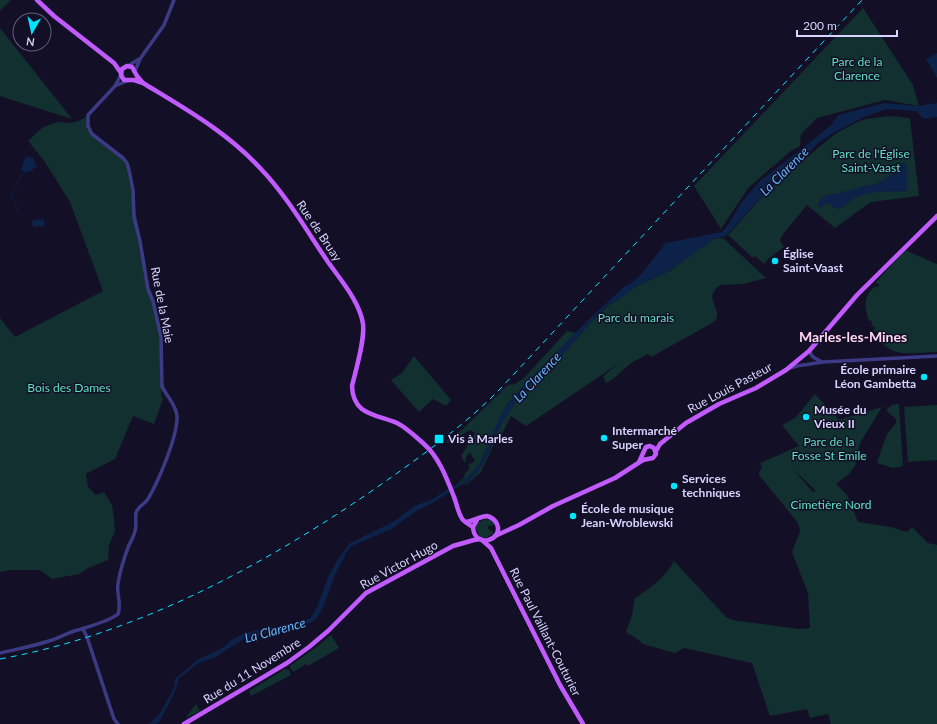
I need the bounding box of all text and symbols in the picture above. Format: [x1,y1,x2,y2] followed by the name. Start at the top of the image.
[12,12,52,52] north arrow
[797,12,897,38] scale bar
[803,18,837,33] text: 200 m
[25,35,36,49] text: N
[832,54,882,83] park label: Parc de la Clarence
[756,143,812,199] water label: La Clarence
[832,146,910,175] park label: Parc de l'Église Saint-Vaast
[294,197,346,265] street label: Rue de Bruay
[783,246,844,275] place label: Église Saint-Vaast
[770,256,780,266] marker: Église Saint-Vaast
[148,265,177,344] street label: Rue de la Maie
[598,310,674,325] park label: Parc du marais
[799,328,907,345] district label: Marles-les-Mines
[510,349,564,405] water label: La Clarence
[685,359,775,416] street label: Rue Louis Pasteur
[835,362,917,391] place label: École primaire Léon Gambetta
[919,372,929,382] marker: École primaire Léon Gambetta
[27,380,111,395] park label: Bois des Dames
[813,402,867,431] place label: Musée du Vieux II
[801,412,811,422] marker: Musée du Vieux II
[612,423,677,452] place label: Intermarché Super
[447,431,513,446] place label: Vis à Marles
[433,433,445,445] marker: Vis à Marles
[599,433,609,443] marker: Intermarché Super
[791,434,867,463] park label: Parc de la Fosse St Emile
[682,471,740,500] place label: Services techniques
[669,481,679,491] marker: Services techniques
[791,497,871,512] park label: Cimetière Nord
[581,501,674,530] place label: École de musique Jean-Wroblewski
[568,511,578,521] marker: École de musique Jean-Wroblewski
[357,537,440,592] street label: Rue Victor Hugo
[507,565,585,699] street label: Rue Paul Vaillant-Couturier
[243,614,307,646] water label: La Clarence
[200,635,303,707] street label: Rue du 11 Novembre

